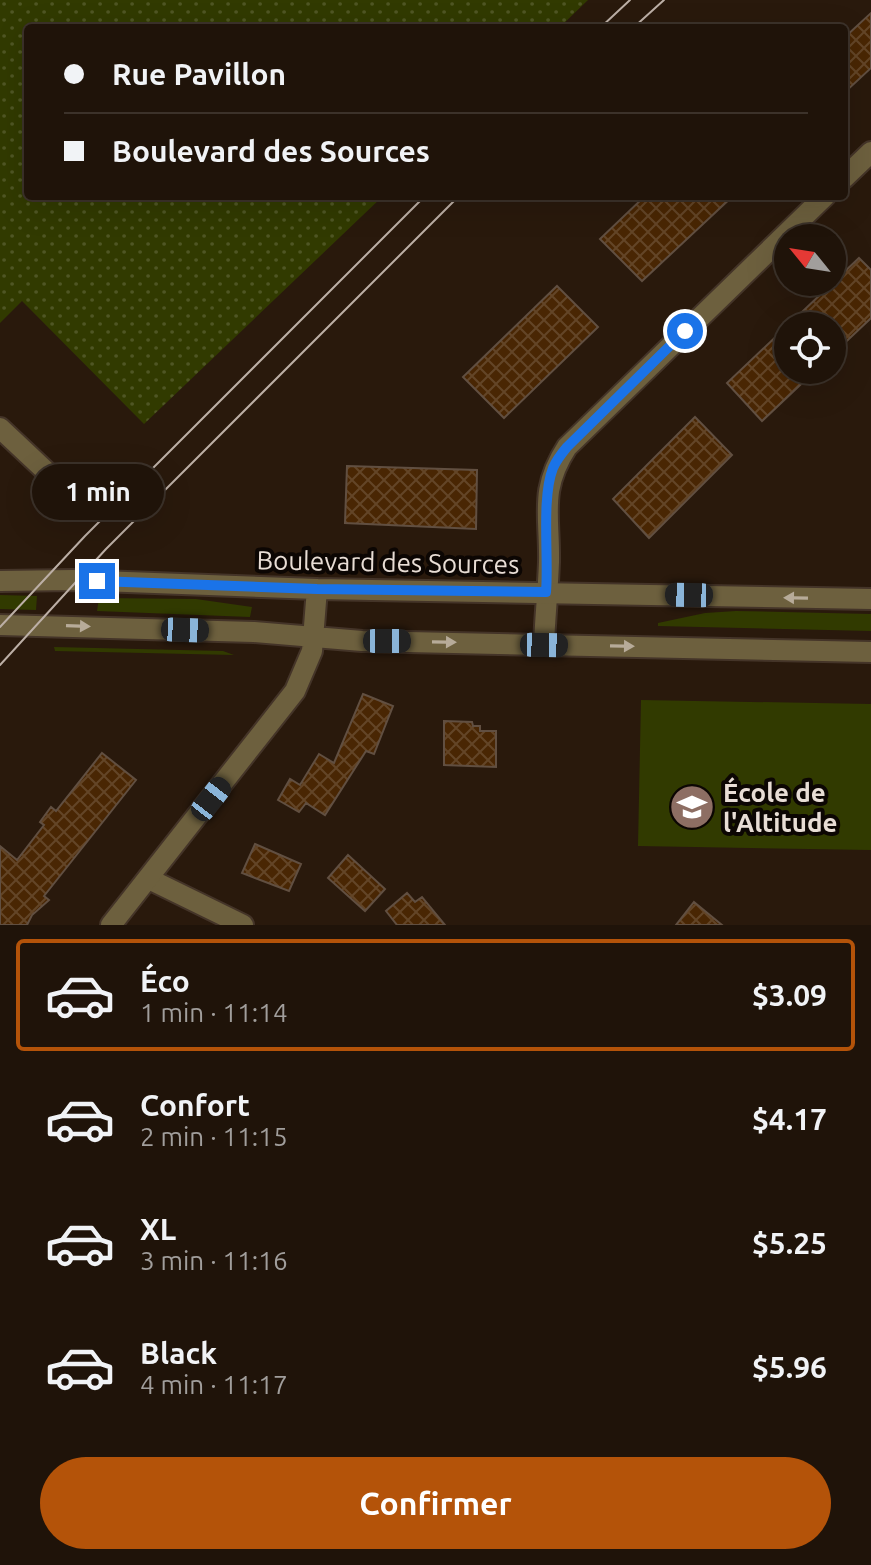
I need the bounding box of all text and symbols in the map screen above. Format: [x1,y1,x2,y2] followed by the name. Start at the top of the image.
[112,57,286,91] text: Rue Pavillon
[112,134,430,168] text: Boulevard des Sources
[774,224,846,296] north arrow
[774,224,846,384] map controls
[774,312,846,384] button: locate
[667,313,703,349] route start
[31,465,163,521] callout: 1 min
[65,477,131,506] text: 1 min
[256,545,520,579] street label: Boulevard des Sources
[79,563,115,599] route end
[665,583,713,607] car
[783,591,808,604] one-way arrow
[161,617,209,643] car
[66,620,91,632] one-way arrow
[363,629,411,653] car
[520,633,568,657] car
[432,635,457,648] one-way arrow
[610,640,635,653] one-way arrow
[187,773,235,825] car
[723,777,837,837] place label: École de l'Altitude
[668,783,716,831] school or university icon: École de l'Altitude
[44,959,116,1031] icon: car
[140,964,190,998] text: Éco
[752,978,827,1012] text: $3.09
[140,998,288,1027] text: 1 min · 11:14
[44,1083,116,1155] icon: car
[140,1088,250,1122] text: Confort
[752,1102,827,1136] text: $4.17
[140,1122,288,1151] text: 2 min · 11:15
[44,1207,116,1279] icon: car
[140,1212,176,1246] text: XL
[752,1226,827,1260] text: $5.25
[140,1246,288,1275] text: 3 min · 11:16
[44,1331,116,1403] icon: car
[140,1336,217,1370] text: Black
[752,1350,827,1384] text: $5.96
[140,1370,288,1399] text: 4 min · 11:17
[40,1457,831,1549] button: Confirmer

